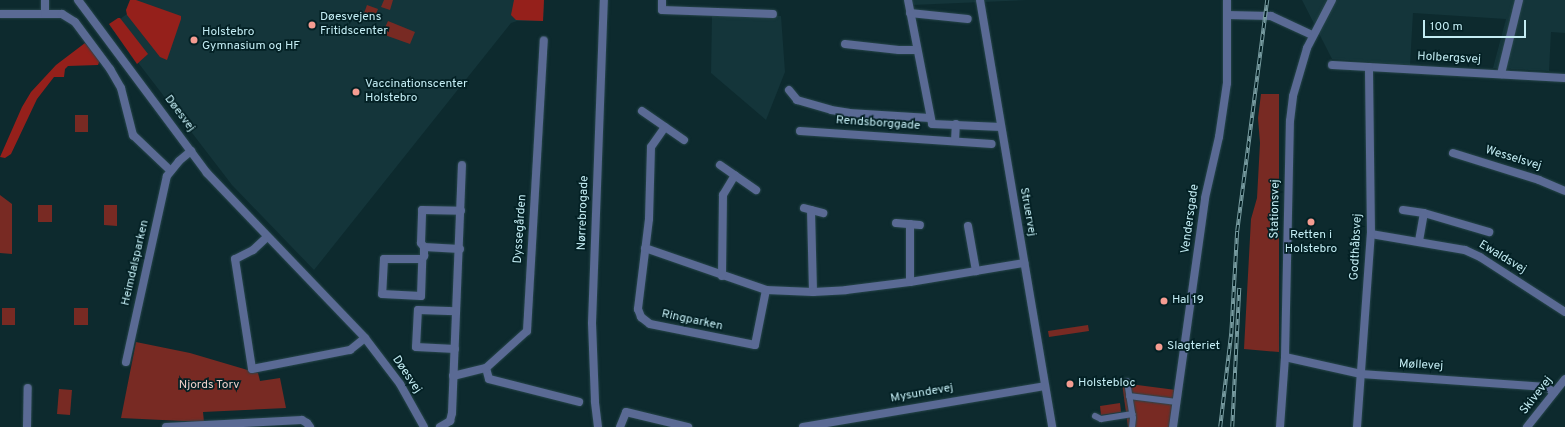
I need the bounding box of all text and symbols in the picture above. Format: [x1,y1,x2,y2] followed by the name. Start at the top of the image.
[320,11,388,39] place label: Døesvejens Fritidscenter
[1425,12,1528,38] scale bar
[1430,19,1463,35] text: 100 m
[307,20,317,30] marker: Døesvejens Fritidscenter
[202,26,300,54] place label: Holstebro Gymnasium og HF
[189,35,199,45] marker: Holstebro Gymnasium og HF
[1417,50,1481,68] street label: Holbergsvej
[365,78,468,106] place label: Vaccinationscenter Holstebro
[350,86,362,98] marker: Vaccinationscenter Holstebro
[161,93,197,135] street label: Døesvej
[835,114,921,134] street label: Rendsborggade
[1483,144,1543,174] street label: Wesselsvej
[575,175,593,251] street label: Nørrebrogade
[1268,179,1284,239] street label: Stationsvej
[1179,183,1203,255] street label: Vendersgade
[1016,186,1038,238] street label: Struervej
[511,194,531,264] street label: Dyssegården
[1348,213,1366,281] street label: Godthåbsvej
[1306,217,1316,227] marker: Retten i Holstebro
[119,219,153,307] street label: Heimdalsparken
[1285,229,1337,257] place label: Retten i Holstebro
[1476,238,1528,278] street label: Ewaldsvej
[1172,294,1204,308] place label: Hal 19
[1159,296,1169,306] marker: Hal 19
[660,307,724,335] street label: Ringparken
[1167,340,1220,354] place label: Slagteriet
[1154,342,1164,352] marker: Slagteriet
[388,353,424,397] street label: Døesvej
[1398,358,1444,374] street label: Møllevej
[1518,374,1556,418] street label: Skivevej
[1078,377,1135,391] place label: Holstebloc
[178,379,240,393] park label: Njords Torv
[1065,379,1075,389] marker: Holstebloc
[889,381,955,407] street label: Mysundevej

